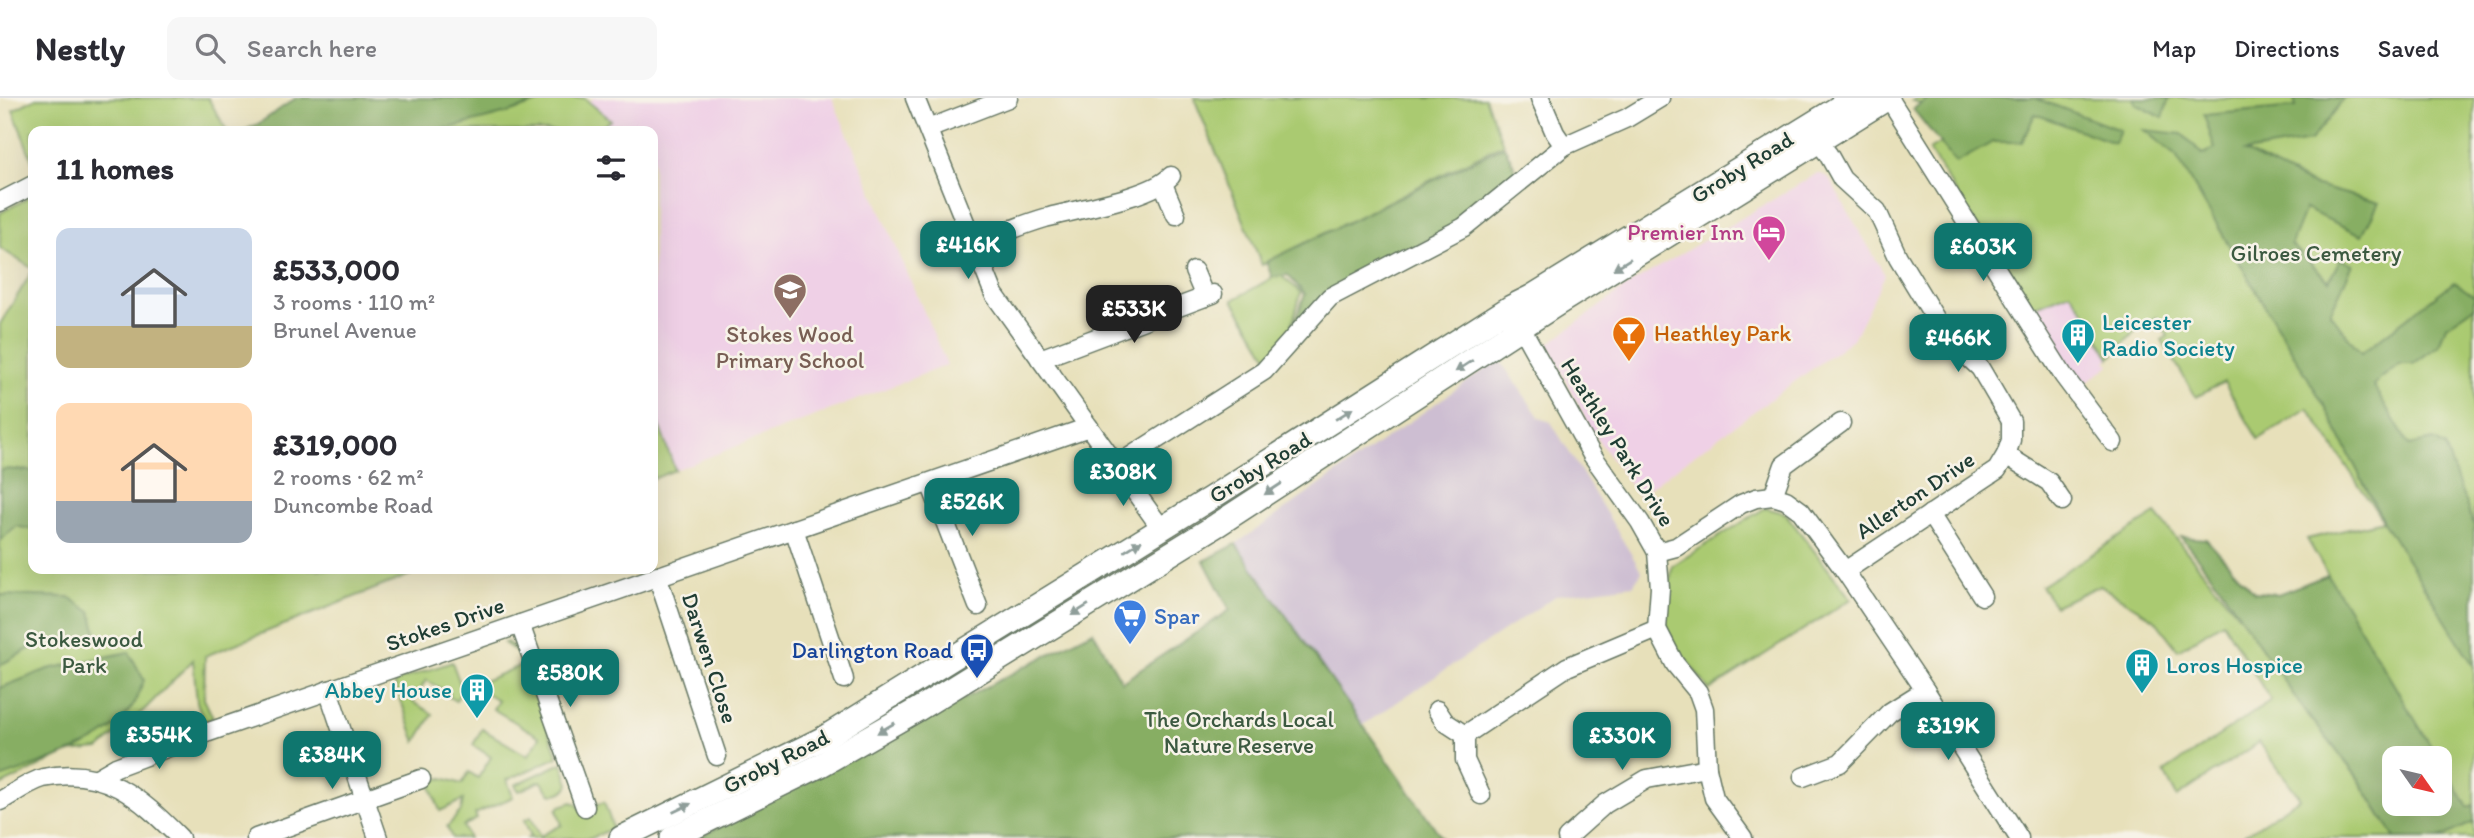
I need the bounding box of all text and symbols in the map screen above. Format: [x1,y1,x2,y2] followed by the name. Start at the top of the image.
[167,17,657,80] search box
[35,29,125,68] text: Nestly
[191,29,229,67] icon: search
[247,32,377,64] text: Search here
[2152,34,2196,63] text: Map
[2234,34,2340,63] text: Directions
[2378,34,2439,63] text: Saved
[1686,124,1799,209] street label: Groby Road
[592,149,630,187] icon: filters
[56,150,174,187] text: 11 homes
[1750,213,1788,262] hotel icon: Premier Inn
[1627,218,1744,246] place label: Premier Inn
[919,222,1017,281] pin: £416K
[1934,223,2032,283] pin: £603K
[936,230,1000,258] text: £416K
[1950,232,2016,260] text: £603K
[2231,239,2402,267] park label: Gilroes Cemetery
[273,251,400,288] text: £533,000
[112,256,196,340] icon: home
[1612,257,1632,270] one-way arrow
[771,271,809,320] school or university icon: Stokes Wood Primary School
[1085,286,1183,345] pin: £533K
[273,288,435,316] text: 3 rooms · 110 m²
[1102,294,1166,322] text: £533K
[2102,308,2235,362] place label: Leicester Radio Society
[1610,314,1648,363] bar icon: Heathley Park
[1909,314,2007,374] pin: £466K
[273,316,417,344] text: Brunel Avenue
[2059,316,2097,365] building icon: Leicester Radio Society
[1654,319,1791,347] place label: Heathley Park
[716,320,865,374] place label: Stokes Wood Primary School
[1925,323,1991,351] text: £466K
[1555,352,1681,532] street label: Heathley Park Drive
[1455,360,1474,373] one-way arrow
[1334,408,1353,421] one-way arrow
[1204,424,1317,509] street label: Groby Road
[273,426,398,463] text: £319,000
[112,431,196,515] icon: home
[1850,445,1980,545] street label: Allerton Drive
[1074,448,1172,508] pin: £308K
[1090,457,1156,485] text: £308K
[273,463,424,491] text: 2 rooms · 62 m²
[923,478,1021,538] pin: £526K
[1263,483,1283,496] one-way arrow
[940,487,1004,515] text: £526K
[273,491,433,519] text: Duncombe Road
[1123,540,1142,553] one-way arrow
[676,589,744,727] street label: Darwen Close
[382,591,508,657] street label: Stokes Drive
[1111,597,1149,646] supermarket icon: Spar
[1154,602,1200,630] place label: Spar
[1070,603,1090,616] one-way arrow
[25,625,143,679] park label: Stokeswood Park
[958,631,996,680] bus stop icon: Darlington Road
[791,636,953,664] place label: Darlington Road
[2123,646,2161,695] building icon: Loros Hospice
[521,650,619,709] pin: £580K
[2166,651,2303,679] place label: Loros Hospice
[537,658,603,686] text: £580K
[458,671,496,720] building icon: Abbey House
[325,676,452,704] place label: Abbey House
[1899,702,1997,762] pin: £319K
[1144,705,1335,759] park label: The Orchards Local Nature Reserve
[1917,711,1979,739] text: £319K
[110,712,208,771] pin: £354K
[1573,712,1671,772] pin: £330K
[126,720,192,748] text: £354K
[1589,721,1655,749] text: £330K
[718,722,834,800] street label: Groby Road
[876,722,896,734] one-way arrow
[283,732,381,791] pin: £384K
[299,740,365,768] text: £384K
[2382,746,2452,816] north arrow
[2382,746,2452,816] map controls
[672,802,692,814] one-way arrow

